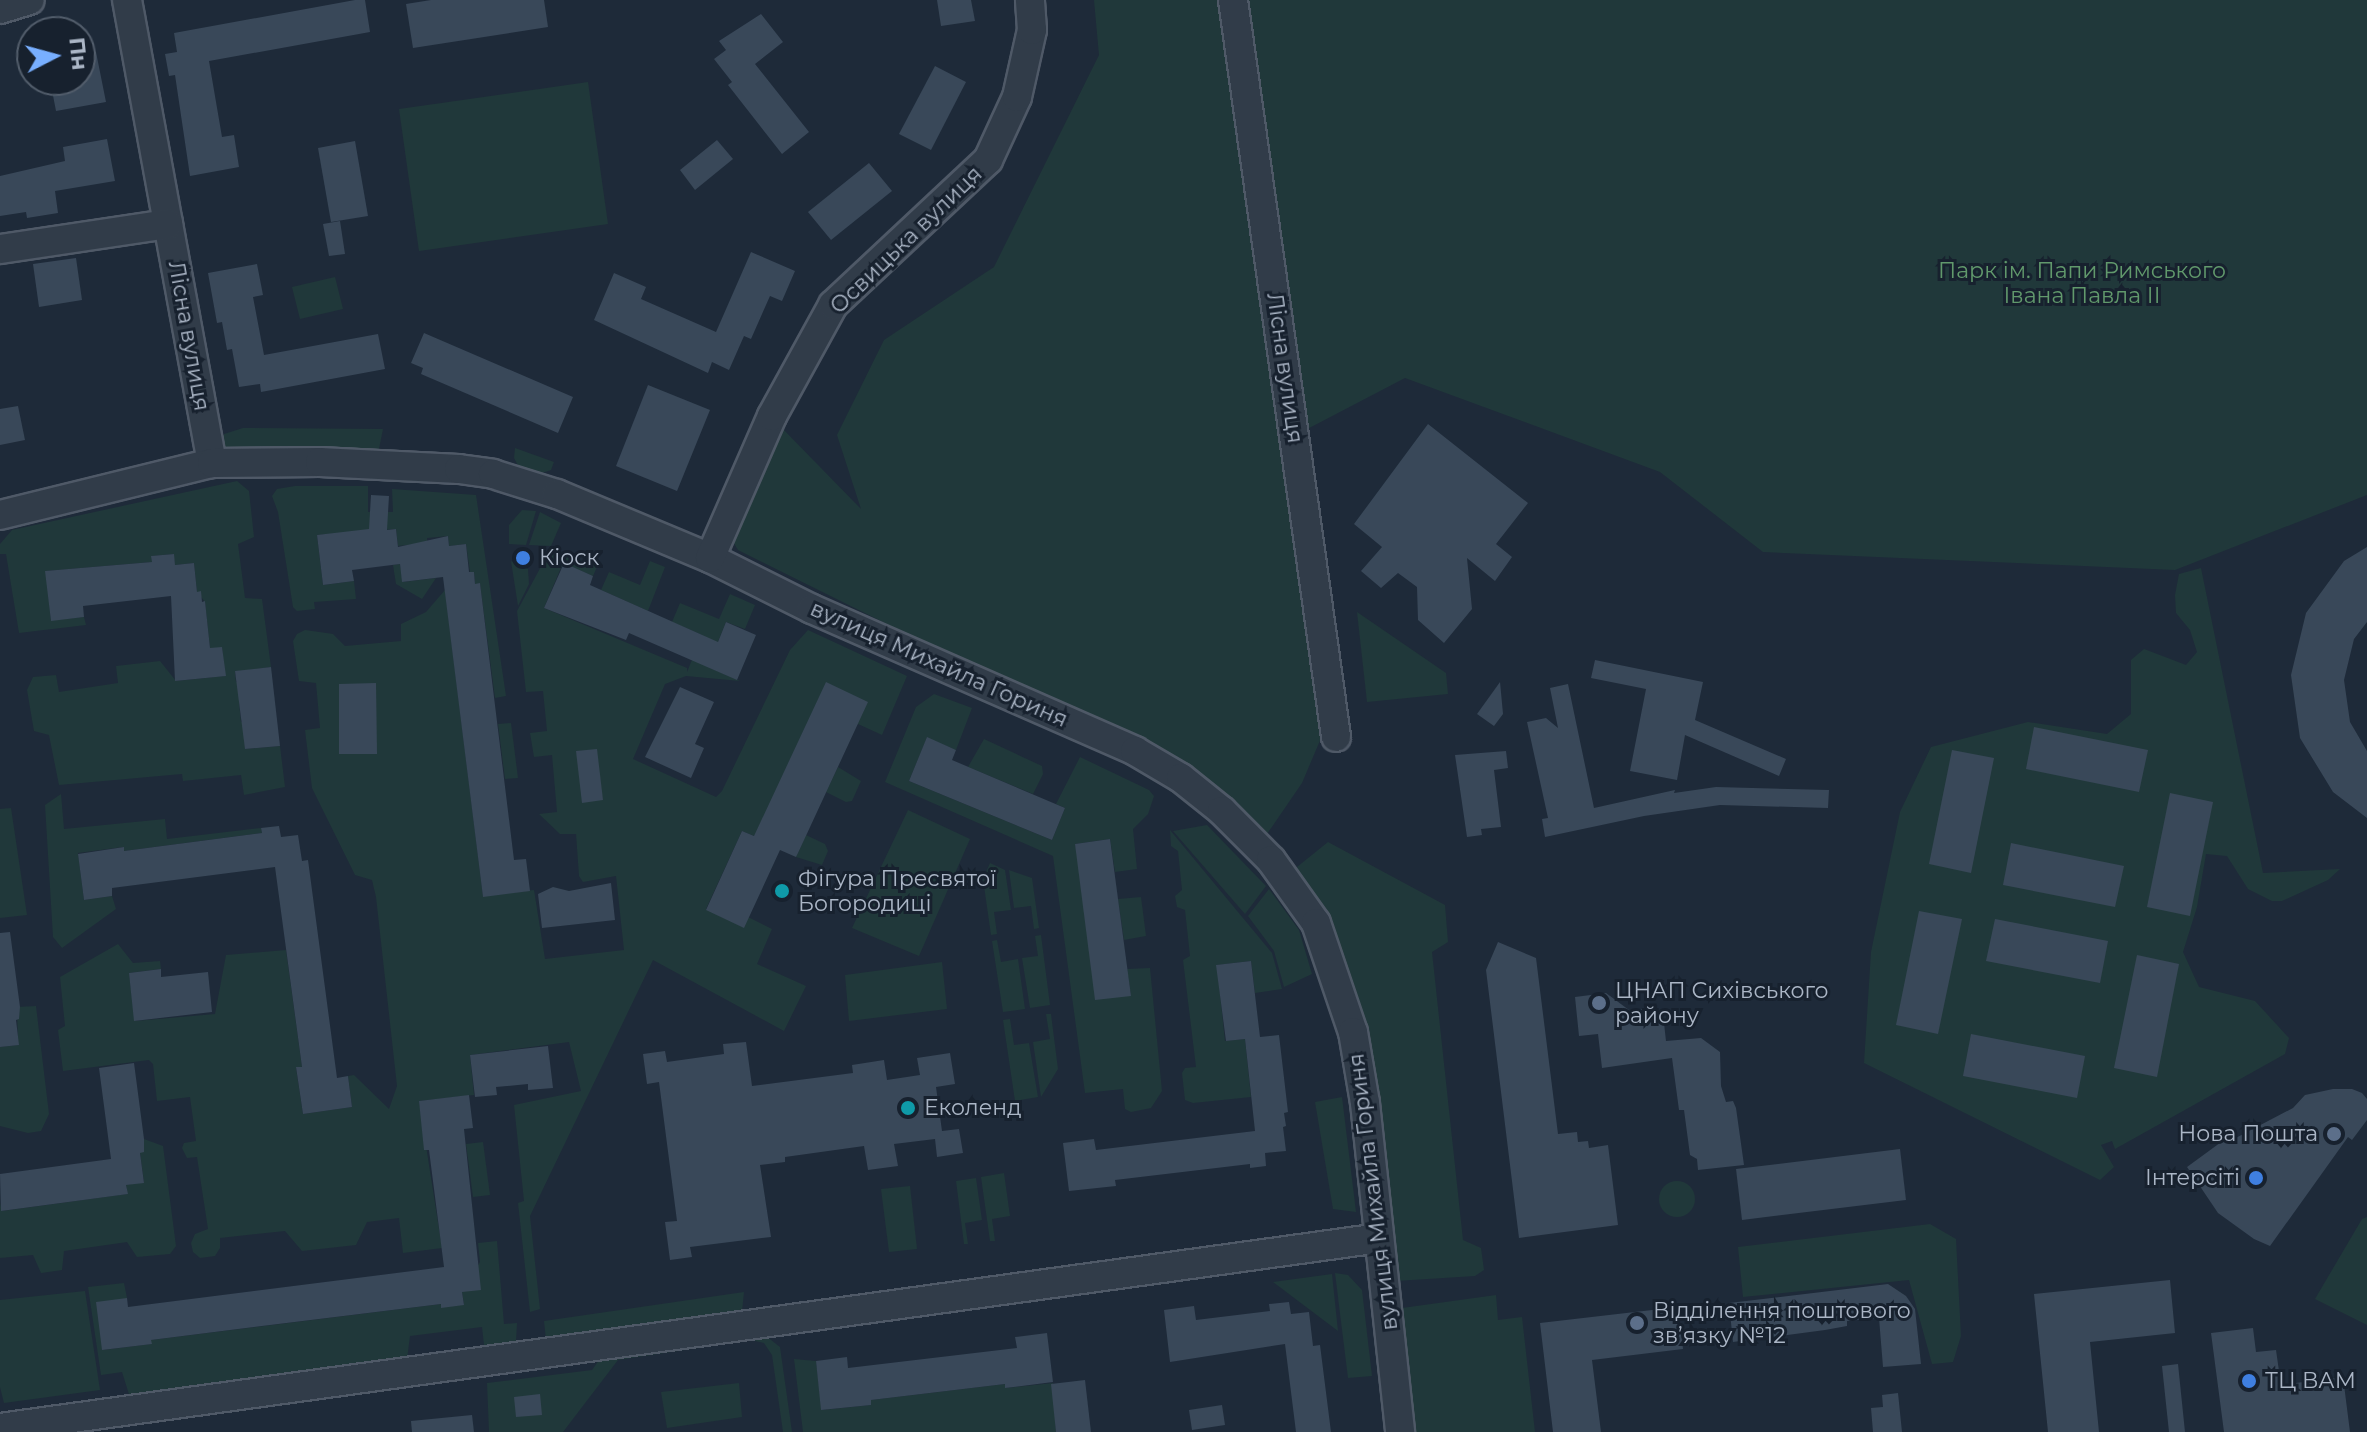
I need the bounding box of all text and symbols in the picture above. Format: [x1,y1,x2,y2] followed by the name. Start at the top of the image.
[16,16,96,96] north arrow
[63,36,94,72] text: Пн
[825,161,987,319] street label: Освицька вулиця
[1938,257,2226,308] park label: Парк ім. Папи Римського Івана Павла ІІ
[163,259,215,413] street label: Лісна вулиця
[1261,291,1309,445] street label: Лісна вулиця
[539,545,599,571] place label: Кіоск
[514,549,532,567] marker: Кіоск
[806,595,1072,733] street label: вулиця Михайла Гориня
[798,865,996,916] place label: Фігура Пресвятої Богородиці
[773,882,791,900] marker: Фігура Пресвятої Богородиці
[1615,977,1828,1028] place label: ЦНАП Сихівського району
[1590,994,1608,1012] marker: ЦНАП Сихівського району
[1343,1052,1403,1332] street label: вулиця Михайла Гориня
[924,1095,1022,1121] place label: Еколенд
[899,1099,917,1117] marker: Еколенд
[2178,1121,2318,1147] place label: Нова Пошта
[2325,1125,2343,1143] marker: Нова Пошта
[2145,1165,2240,1191] place label: Інтерсіті
[2247,1169,2265,1187] marker: Інтерсіті
[1653,1297,1911,1348] place label: Відділення поштового зв’язку №12
[1628,1314,1646,1332] marker: Відділення поштового зв’язку №12
[2265,1368,2356,1394] place label: ТЦ ВАМ
[2240,1372,2258,1390] marker: ТЦ ВАМ

